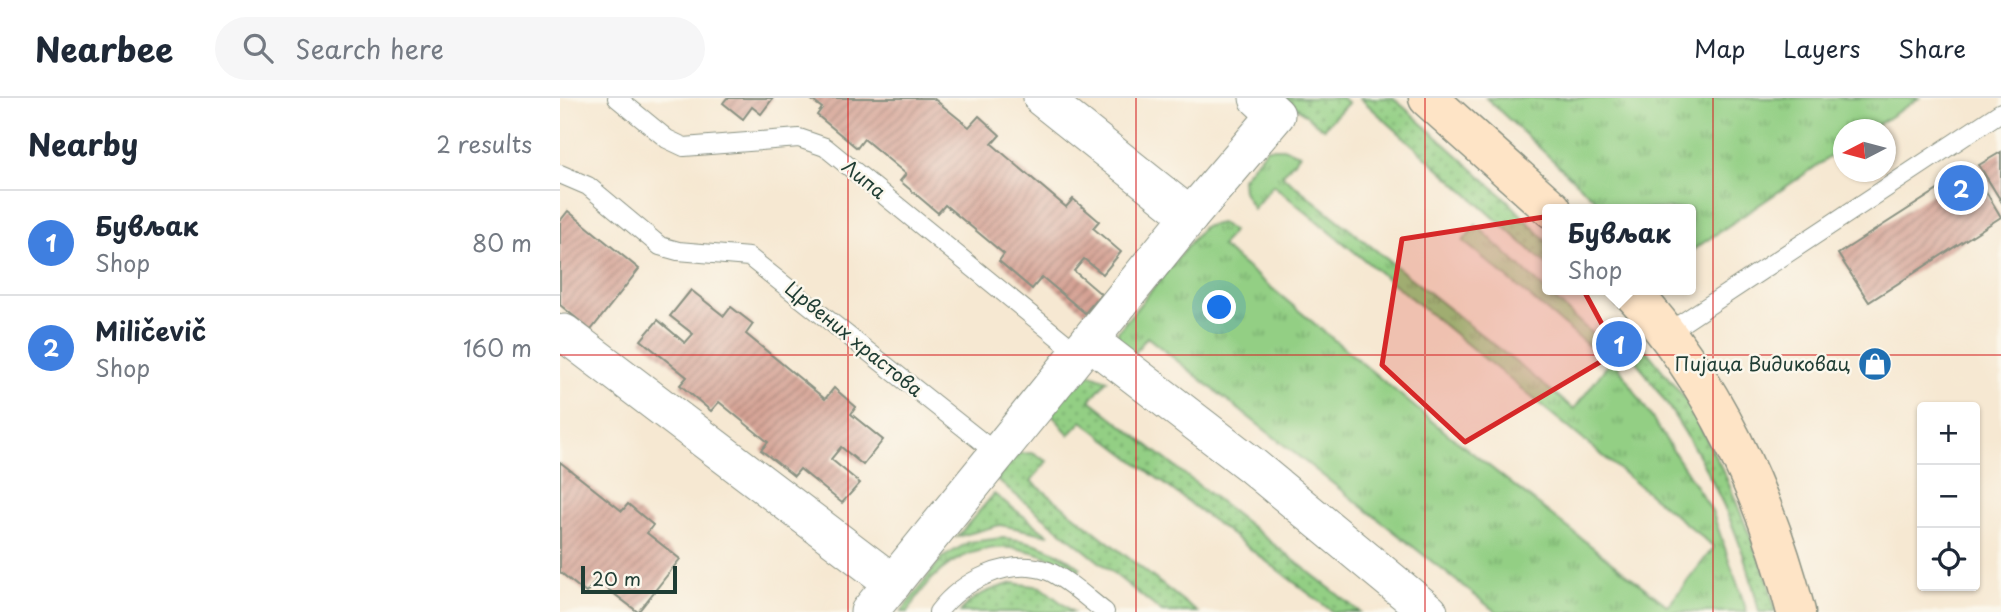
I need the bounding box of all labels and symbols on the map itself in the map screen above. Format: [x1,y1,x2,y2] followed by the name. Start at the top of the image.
[1833,119,1896,182] north arrow
[837,152,893,205] street label: Липа
[1938,162,1984,214] pin: 2
[780,274,930,403] street label: Црвених храстова
[1202,290,1236,324] your location
[1596,318,1642,370] pin: 1
[1856,345,1894,383] shop icon: Пијаца Видиковац
[1675,349,1850,377] place label: Пијаца Видиковац
[581,563,677,595] scale bar

